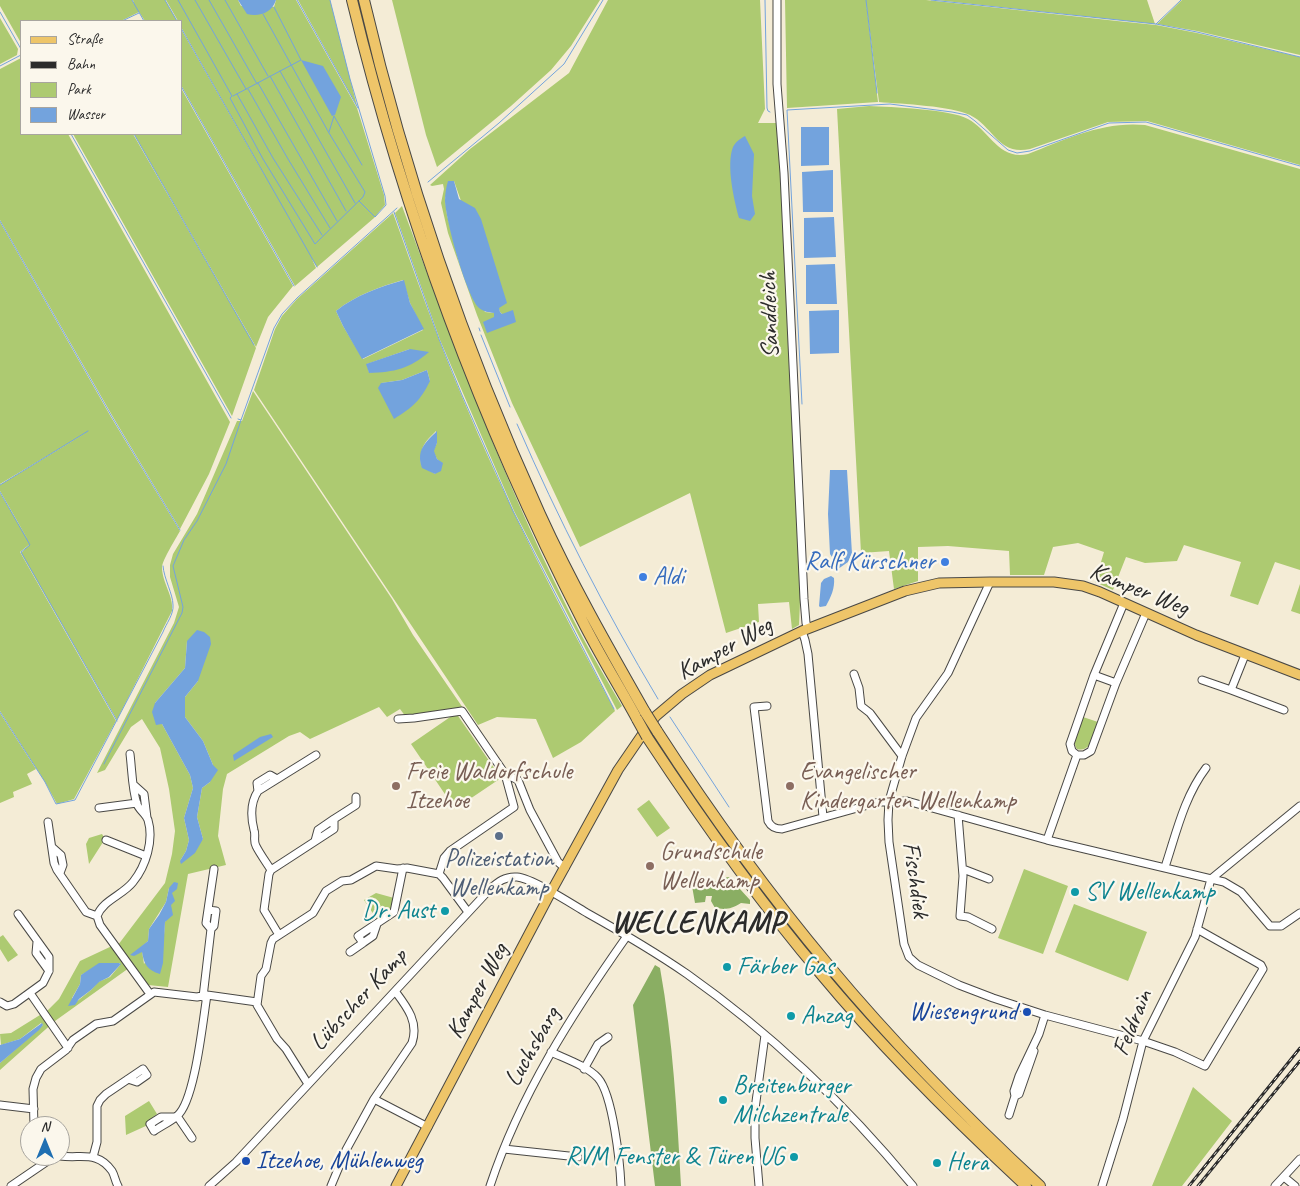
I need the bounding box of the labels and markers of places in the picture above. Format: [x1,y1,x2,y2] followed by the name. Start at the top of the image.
[805,547,935,577] place label: Ralf Kürschner
[939,556,951,568] marker: Ralf Kürschner
[653,562,684,592] place label: Aldi
[637,571,649,583] marker: Aldi
[406,757,572,816] place label: Freie Waldorfschule Itzehoe
[800,757,1016,816] place label: Evangelischer Kindergarten Wellenkamp
[390,780,402,792] marker: Freie Waldorfschule Itzehoe
[784,780,796,792] marker: Evangelischer Kindergarten Wellenkamp
[493,830,505,842] marker: Polizeistation Wellenkamp
[660,837,762,896] place label: Grundschule Wellenkamp
[444,844,554,903] place label: Polizeistation Wellenkamp
[644,860,656,872] marker: Grundschule Wellenkamp
[1085,877,1215,907] place label: SV Wellenkamp
[1069,886,1081,898] marker: SV Wellenkamp
[362,896,435,926] place label: Dr. Aust
[439,905,451,917] marker: Dr. Aust
[737,952,834,982] place label: Färber Gas
[721,961,733,973] marker: Färber Gas
[909,997,1017,1027] place label: Wiesengrund
[801,1001,852,1031] place label: Anzag
[1021,1006,1033,1018] marker: Wiesengrund
[785,1010,797,1022] marker: Anzag
[733,1071,850,1130] place label: Breitenburger Milchzentrale
[717,1094,729,1106] marker: Breitenburger Milchzentrale
[565,1142,784,1172] place label: RVM Fenster & Türen UG
[256,1146,422,1176] place label: Itzehoe, Mühlenweg
[947,1148,988,1178] place label: Hera
[788,1151,800,1163] marker: RVM Fenster & Türen UG
[240,1155,252,1167] marker: Itzehoe, Mühlenweg
[931,1157,943,1169] marker: Hera

